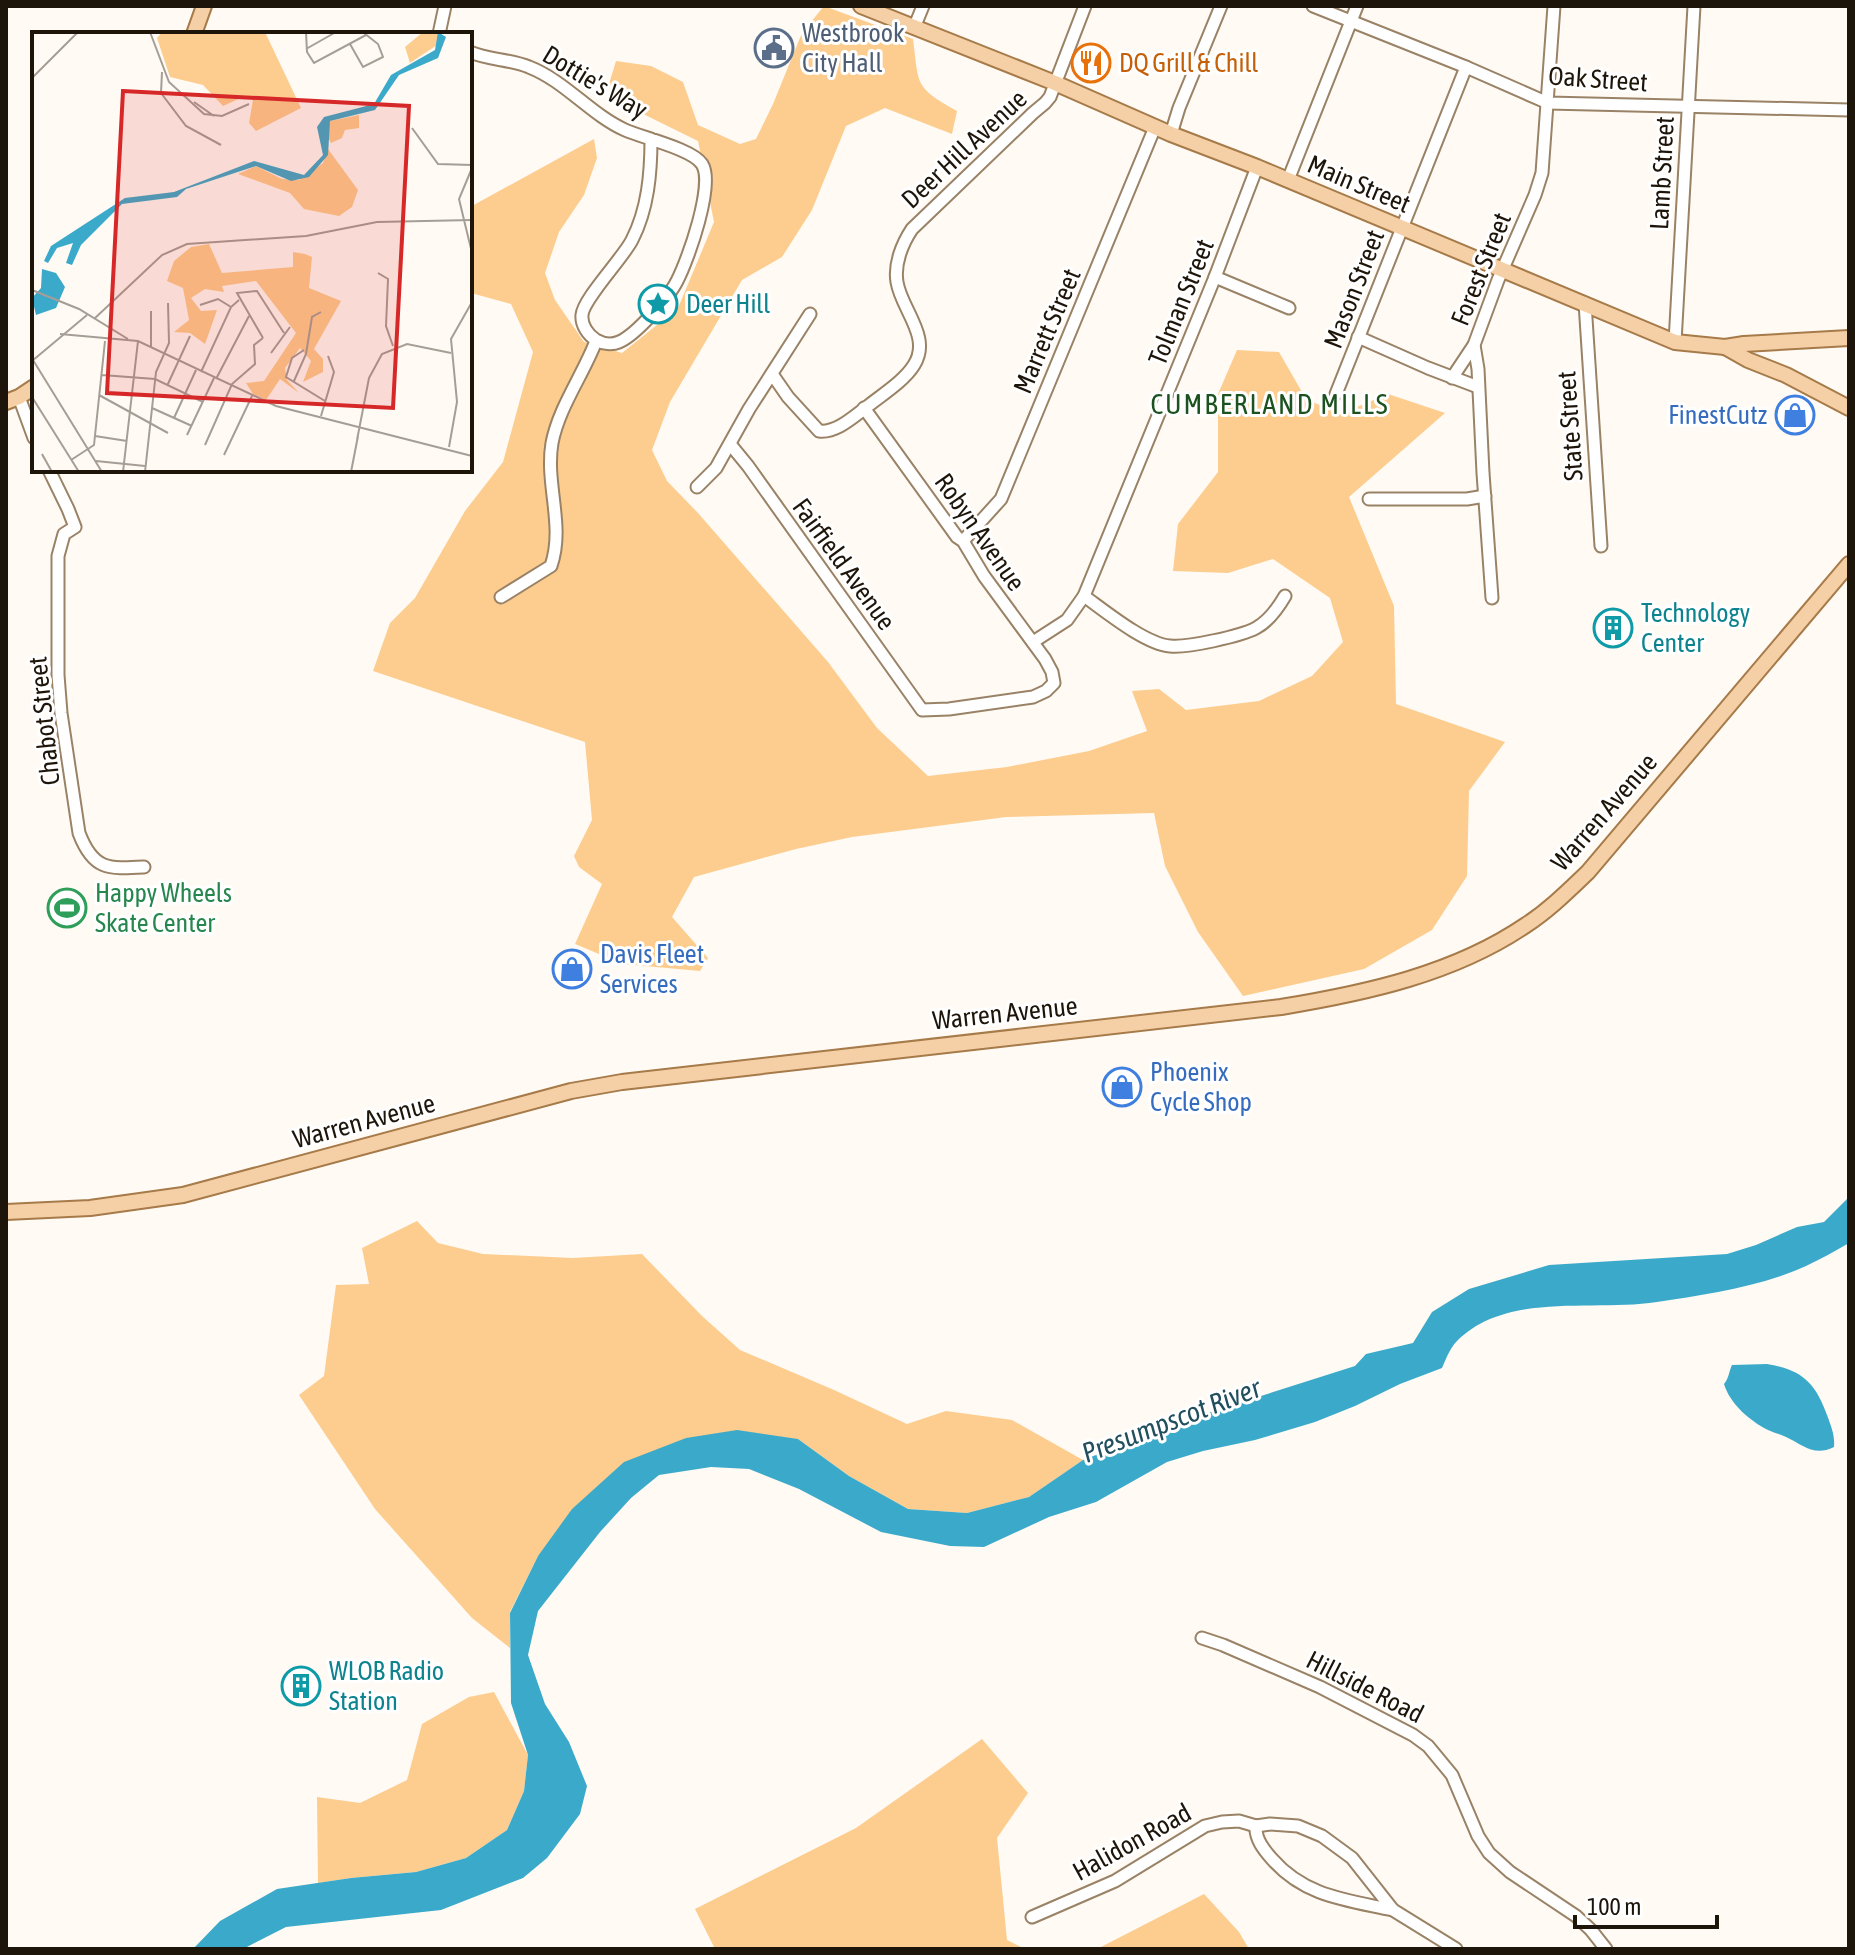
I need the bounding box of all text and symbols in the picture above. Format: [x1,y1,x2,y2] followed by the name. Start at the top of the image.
[802,18,904,78] place label: Westbrook City Hall
[753,27,795,69] public building icon: Westbrook City Hall
[32,32,472,472] inset map
[537,39,653,125] street label: Dottie's Way
[1070,42,1112,84] restaurant icon: DQ Grill & Chill
[1119,48,1258,78] place label: DQ Grill & Chill
[1547,61,1649,97] street label: Oak Street
[895,84,1033,214] street label: Deer Hill Avenue
[1644,115,1680,231] street label: Lamb Street
[1303,149,1415,219] street label: Main Street
[1445,208,1517,330] street label: Forest Street
[1318,226,1390,352] street label: Mason Street
[1142,235,1220,369] street label: Tolman Street
[1007,264,1087,398] street label: Marrett Street
[637,283,679,325] place icon: Deer Hill
[686,289,770,319] place label: Deer Hill
[1551,370,1589,482] street label: State Street
[1150,388,1390,420] district label: CUMBERLAND MILLS
[1774,394,1816,436] shop icon: FinestCutz
[1668,400,1767,430] place label: FinestCutz
[929,468,1031,596] street label: Robyn Avenue
[786,493,902,635] street label: Fairfield Avenue
[1641,598,1751,658] place label: Technology Center
[1592,607,1634,649] building icon: Technology Center
[22,655,66,787] street label: Chabot Street
[1545,747,1663,877] street label: Warren Avenue
[95,878,232,938] place label: Happy Wheels Skate Center
[46,887,88,929] sports icon: Happy Wheels Skate Center
[600,939,704,999] place label: Davis Fleet Services
[551,948,593,990] shop icon: Davis Fleet Services
[931,990,1079,1036] street label: Warren Avenue
[1150,1057,1252,1117] place label: Phoenix Cycle Shop
[1101,1066,1143,1108] shop icon: Phoenix Cycle Shop
[290,1088,438,1154] street label: Warren Avenue
[1077,1371,1266,1469] water label: Presumpscot River
[1301,1645,1429,1729] street label: Hillside Road
[329,1656,444,1716] place label: WLOB Radio Station
[280,1665,322,1707] building icon: WLOB Radio Station
[1068,1797,1196,1887] street label: Halidon Road
[1575,1879,1717,1929] scale bar
[1587,1893,1641,1920] text: 100 m

